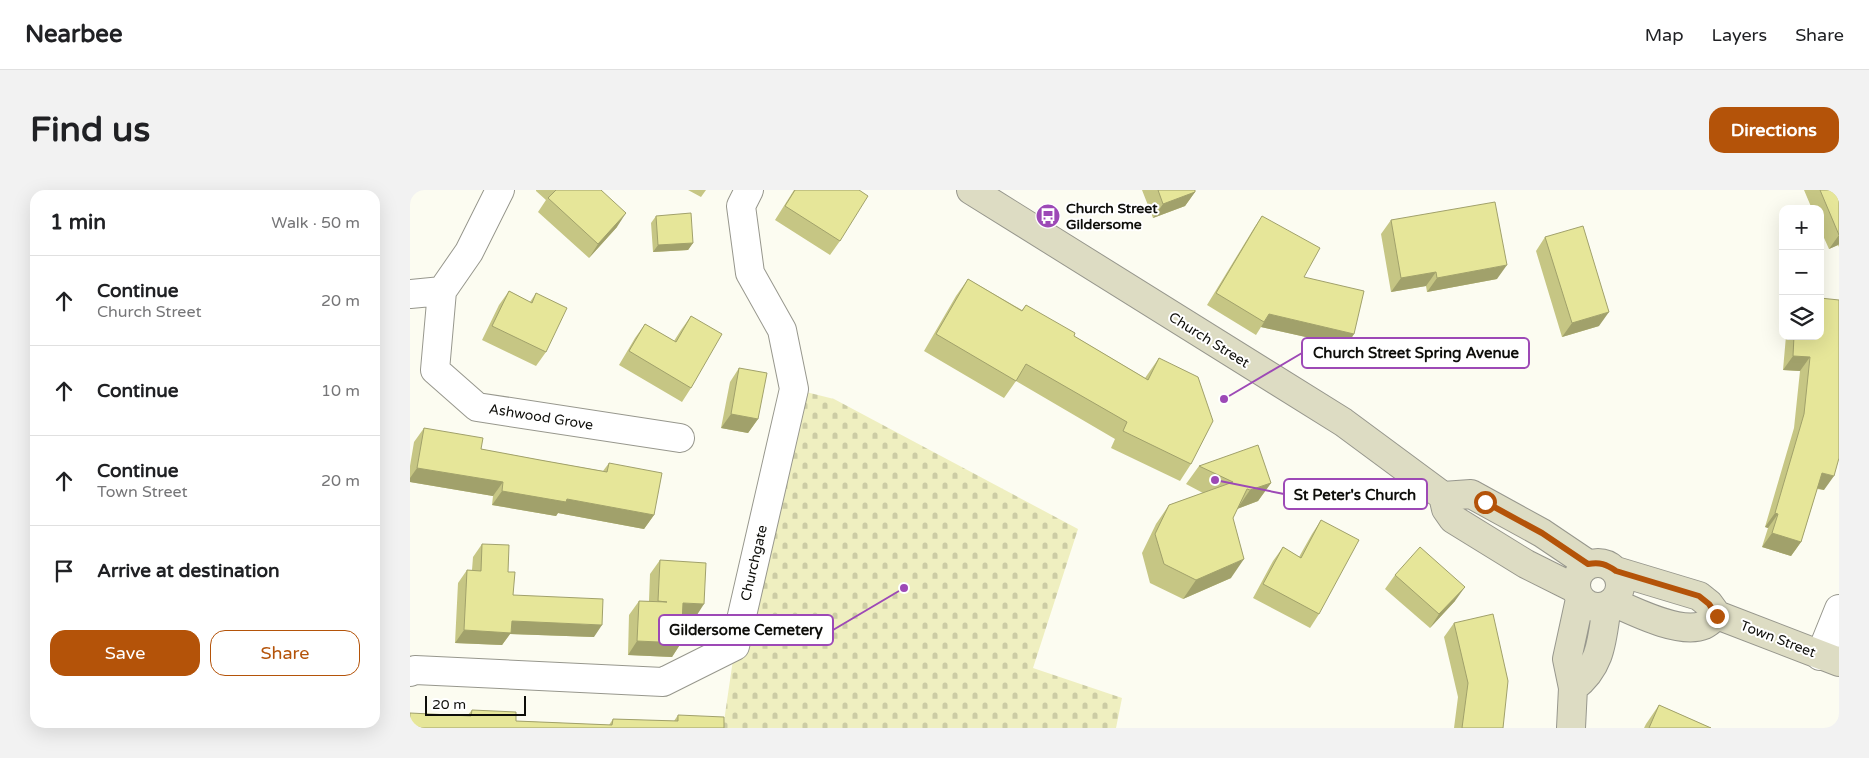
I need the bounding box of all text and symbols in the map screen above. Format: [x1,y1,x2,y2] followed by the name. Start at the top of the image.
[25,20,123,49] text: Nearbee
[1645,24,1684,46] text: Map
[1712,24,1767,46] text: Layers
[1795,24,1844,46] text: Share
[1709,107,1839,153] button: Directions
[30,109,150,151] text: Find us
[1066,200,1158,233] place label: Church Street Gildersome
[1035,203,1061,229] bus stop icon: Church Street Gildersome
[1779,205,1824,340] map controls
[1779,205,1824,250] button: +
[50,210,106,235] text: 1 min
[271,213,360,233] text: Walk · 50 m
[1779,250,1824,295] button: −
[97,280,179,302] text: Continue
[50,287,78,315] icon: ahead
[321,291,360,311] text: 20 m
[1779,295,1824,340] button: layers
[97,302,202,322] text: Church Street
[1166,309,1253,372] street label: Church Street
[1302,338,1529,368] callout: Church Street Spring Avenue
[1313,344,1520,363] text: Church Street Spring Avenue
[50,377,78,405] icon: ahead
[97,380,179,402] text: Continue
[321,381,360,401] text: 10 m
[488,400,594,434] street label: Ashwood Grove
[97,460,179,482] text: Continue
[50,467,78,495] icon: ahead
[321,471,360,491] text: 20 m
[1284,479,1427,509] callout: St Peter's Church
[97,482,188,502] text: Town Street
[1294,486,1416,504] text: St Peter's Church
[1474,491,1497,514] route start
[737,523,771,603] street label: Churchgate
[50,557,78,585] icon: arrive
[97,560,280,582] text: Arrive at destination
[1706,605,1729,628] route end
[659,615,833,645] callout: Gildersome Cemetery
[1738,617,1819,661] street label: Town Street
[669,621,823,640] text: Gildersome Cemetery
[50,630,200,676] button: Save
[210,630,360,676] button: Share
[425,693,526,716] scale bar
[432,696,466,713] text: 20 m

